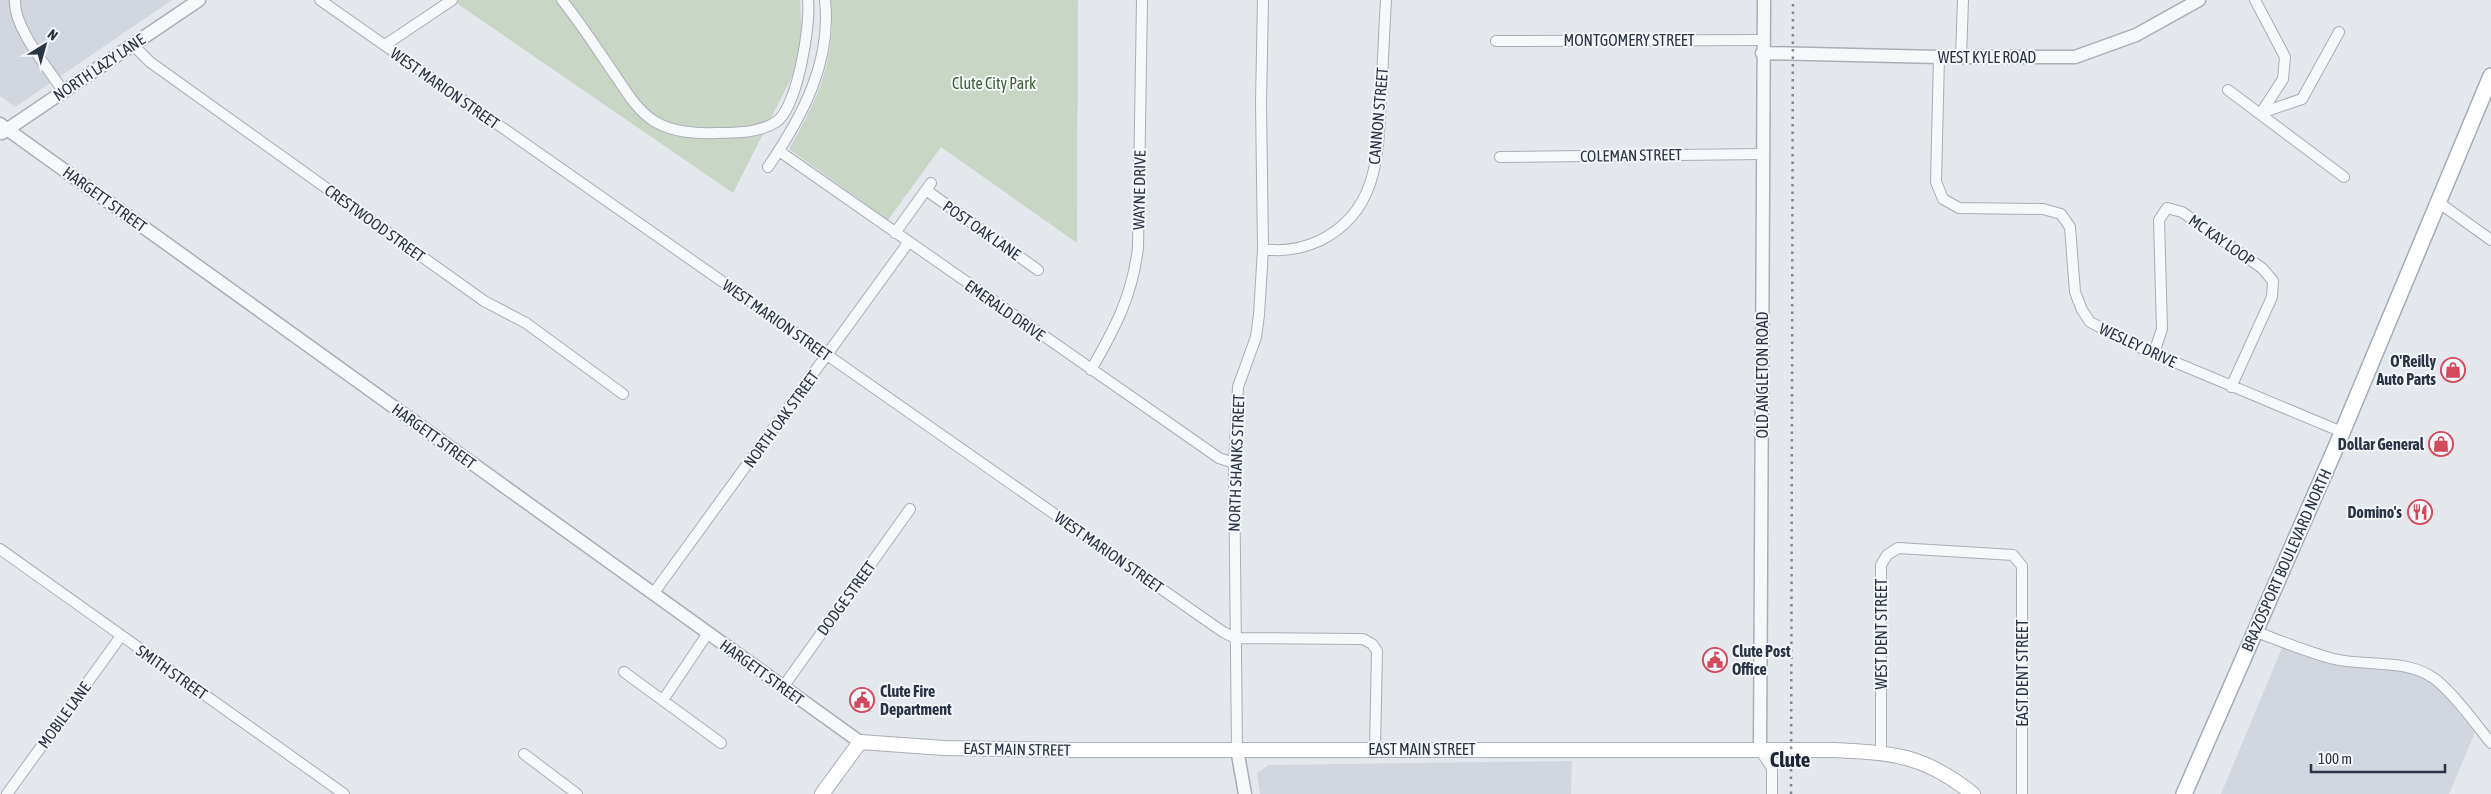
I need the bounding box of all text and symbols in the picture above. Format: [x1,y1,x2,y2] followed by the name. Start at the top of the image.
[20,20,70,70] north arrow
[50,29,148,105] street label: NORTH LAZY LANE
[1563,31,1695,49] street label: MONTGOMERY STREET
[387,44,503,132] street label: WEST MARION STREET
[1938,48,2036,66] street label: WEST KYLE ROAD
[1365,67,1391,165] street label: CANNON STREET
[952,74,1036,93] park label: Clute City Park
[1580,145,1682,165] street label: COLEMAN STREET
[1129,150,1149,230] street label: WAYNE DRIVE
[60,163,150,235] street label: HARGETT STREET
[321,181,429,265] street label: CRESTWOOD STREET
[940,197,1024,263] street label: POST OAK LANE
[2185,211,2259,269] street label: MC KAY LOOP
[719,276,835,364] street label: WEST MARION STREET
[962,276,1048,344] street label: EMERALD DRIVE
[1753,311,1771,439] street label: OLD ANGLETON ROAD
[2097,319,2180,371] street label: WESLEY DRIVE
[2375,352,2436,388] place label: O'Reilly Auto Parts
[2440,357,2466,383] shop icon: O'Reilly Auto Parts
[740,367,822,471] street label: NORTH OAK STREET
[1225,394,1247,532] street label: NORTH SHANKS STREET
[389,400,479,472] street label: HARGETT STREET
[2428,431,2454,457] shop icon: Dollar General
[2338,435,2425,453] place label: Dollar General
[2237,466,2335,654] street label: BRAZOSPORT BOULEVARD NORTH
[2407,499,2433,525] restaurant icon: Domino's
[2347,503,2402,521] place label: Domino's
[1051,508,1167,596] street label: WEST MARION STREET
[813,557,879,639] street label: DODGE STREET
[1872,578,1890,690] street label: WEST DENT STREET
[2013,619,2031,727] street label: EAST DENT STREET
[717,636,807,708] street label: HARGETT STREET
[133,641,211,703] street label: SMITH STREET
[1732,642,1791,678] place label: Clute Post Office
[1702,647,1728,673] public building icon: Clute Post Office
[34,678,94,752] street label: MOBILE LANE
[880,682,952,718] place label: Clute Fire Department
[849,687,875,713] public building icon: Clute Fire Department
[963,739,1071,759] street label: EAST MAIN STREET
[1368,740,1476,758] street label: EAST MAIN STREET
[2311,742,2445,774] scale bar
[1770,747,1810,771] district label: Clute
[2318,750,2352,767] text: 100 m

